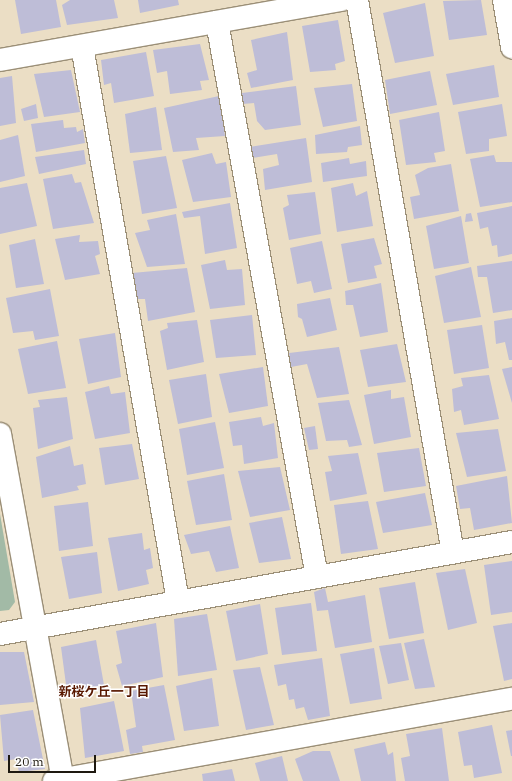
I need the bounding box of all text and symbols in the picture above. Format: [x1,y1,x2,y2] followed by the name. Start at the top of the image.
[59,684,149,700] district label: 新桜ケ丘一丁目
[10,747,98,773] scale bar
[15,754,44,769] text: 20 m

